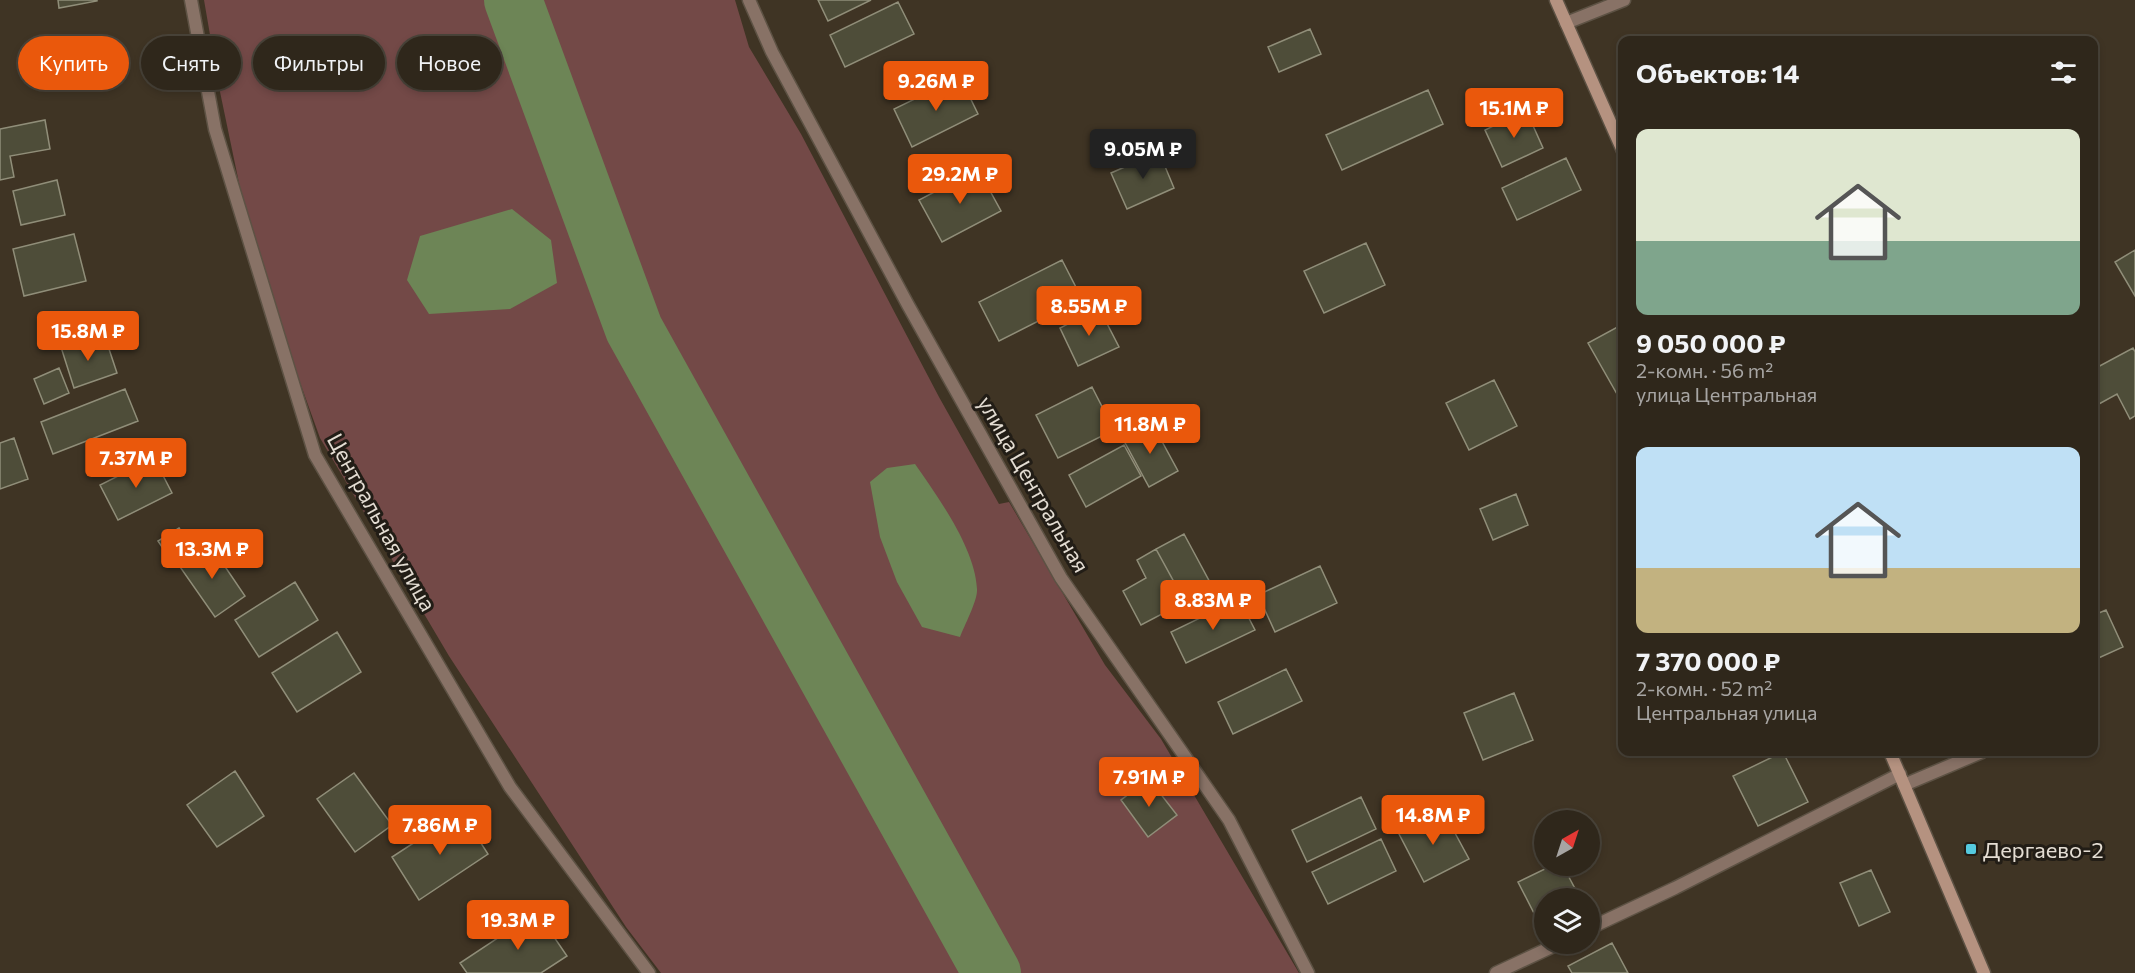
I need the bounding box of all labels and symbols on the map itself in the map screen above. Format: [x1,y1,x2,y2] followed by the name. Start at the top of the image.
[881,61,991,112] pin: 9.26M ₽
[1459,88,1569,139] pin: 15.1M ₽
[1088,129,1198,180] pin: 9.05M ₽
[905,154,1015,205] pin: 29.2M ₽
[1034,286,1144,337] pin: 8.55M ₽
[33,311,143,362] pin: 15.8M ₽
[972,391,1096,577] street label: улица Центральная
[1095,404,1205,455] pin: 11.8M ₽
[322,428,442,616] street label: Центральная улица
[81,438,191,489] pin: 7.37M ₽
[157,529,267,580] pin: 13.3M ₽
[1158,580,1268,631] pin: 8.83M ₽
[1094,757,1204,808] pin: 7.91M ₽
[1378,795,1488,846] pin: 14.8M ₽
[385,805,495,856] pin: 7.86M ₽
[1534,810,1600,876] north arrow
[1983,836,2104,863] place label: Дергаево-2
[1964,842,1978,856] marker: Дергаево-2
[463,900,573,951] pin: 19.3M ₽

